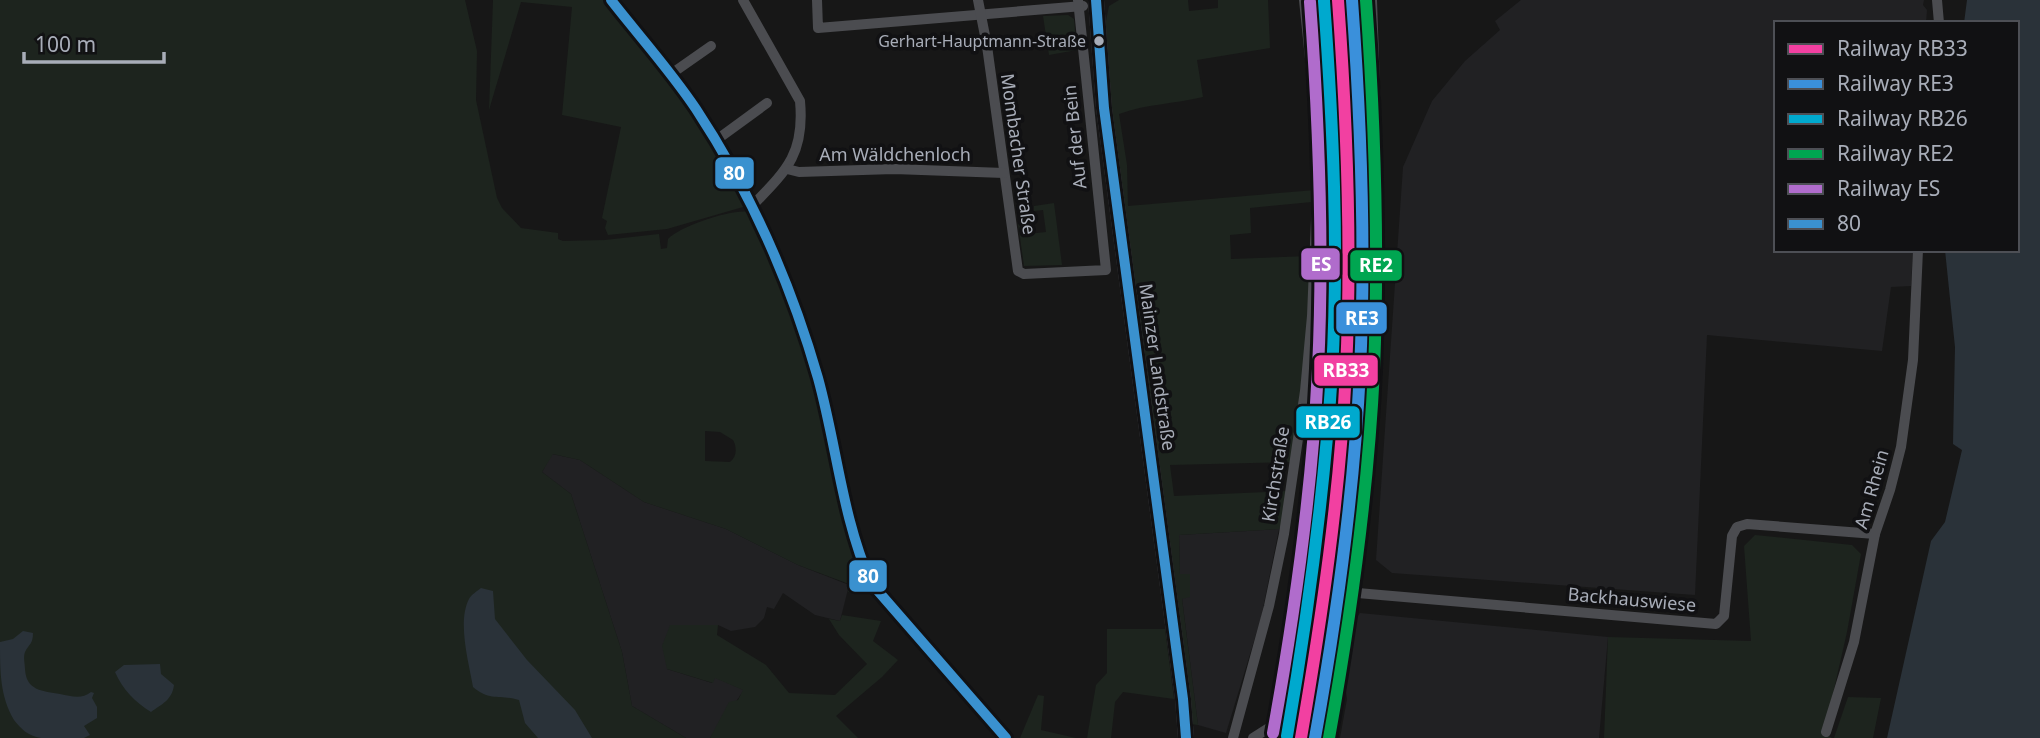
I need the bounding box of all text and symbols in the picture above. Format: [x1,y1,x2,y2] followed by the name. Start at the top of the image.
[24,21,164,65] scale bar
[1774,21,2019,252] legend
[35,30,96,58] text: 100 m
[878,30,1086,52] place label: Gerhart-Hauptmann-Straße
[1092,34,1106,48] marker: Gerhart-Hauptmann-Straße
[1837,34,1968,62] text: Railway RB33
[1837,69,1954,97] text: Railway RE3
[996,72,1042,236] street label: Mombacher Straße
[1057,84,1091,190] street label: Auf der Bein
[1837,104,1968,132] text: Railway RB26
[1837,139,1954,167] text: Railway RE2
[819,142,971,166] street label: Am Wäldchenloch
[714,156,755,190] line badge: 80
[723,160,745,186] text: 80
[1837,174,1940,202] text: Railway ES
[1837,209,1861,237] text: 80
[1300,247,1341,281] line badge: ES
[1349,249,1403,282] line badge: RE2
[1310,251,1332,277] text: ES
[1359,252,1393,278] text: RE2
[1134,282,1182,452] street label: Mainzer Landstraße
[1335,301,1388,335] line badge: RE3
[1345,305,1379,331] text: RE3
[1313,354,1379,387] line badge: RB33
[1323,357,1370,383] text: RB33
[1295,405,1361,439] line badge: RB26
[1305,409,1352,435] text: RB26
[1256,424,1294,524] street label: Kirchstraße
[1848,447,1894,531] street label: Am Rhein
[848,559,888,593] line badge: 80
[857,563,879,589] text: 80
[1567,581,1697,617] street label: Backhauswiese

